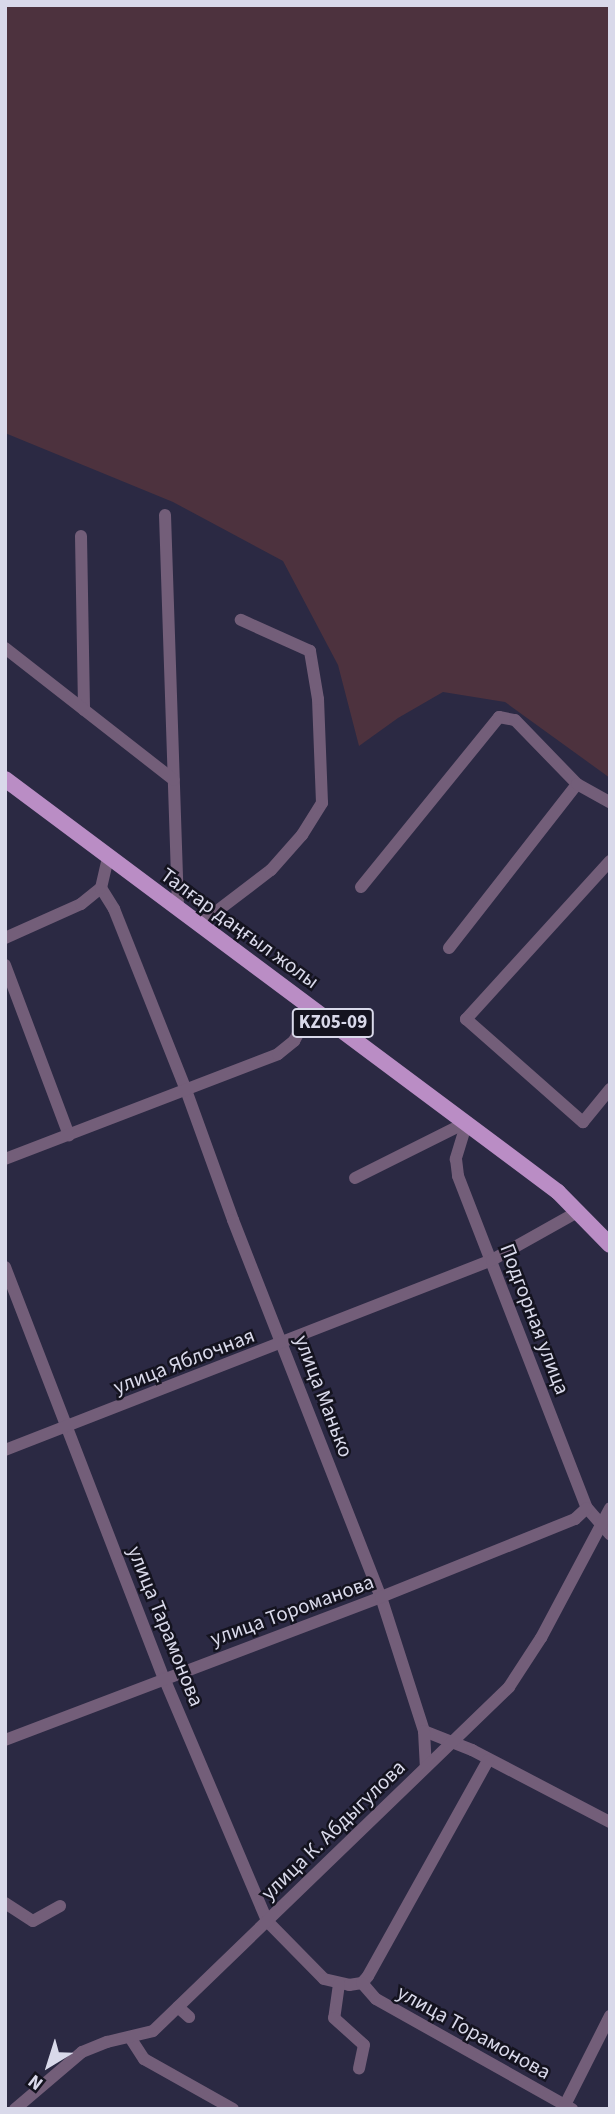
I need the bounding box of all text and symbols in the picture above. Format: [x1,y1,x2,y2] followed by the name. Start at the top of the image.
[156,862,324,994] street label: Талғар даңғыл жолы
[291,1007,375,1038] road number: KZ05-09
[495,1240,575,1398] street label: Подгорная улица
[110,1323,258,1399] street label: улица Яблочная
[289,1331,359,1461] street label: улица Манько
[122,1542,210,1710] street label: улица Тарамонова
[207,1569,377,1651] street label: улица Тороманова
[256,1755,410,1905] street label: улица К. Абдыгулова
[393,1979,555,2085] street label: улица Торамонова
[14,2030,84,2100] north arrow
[22,2067,49,2096] text: N

